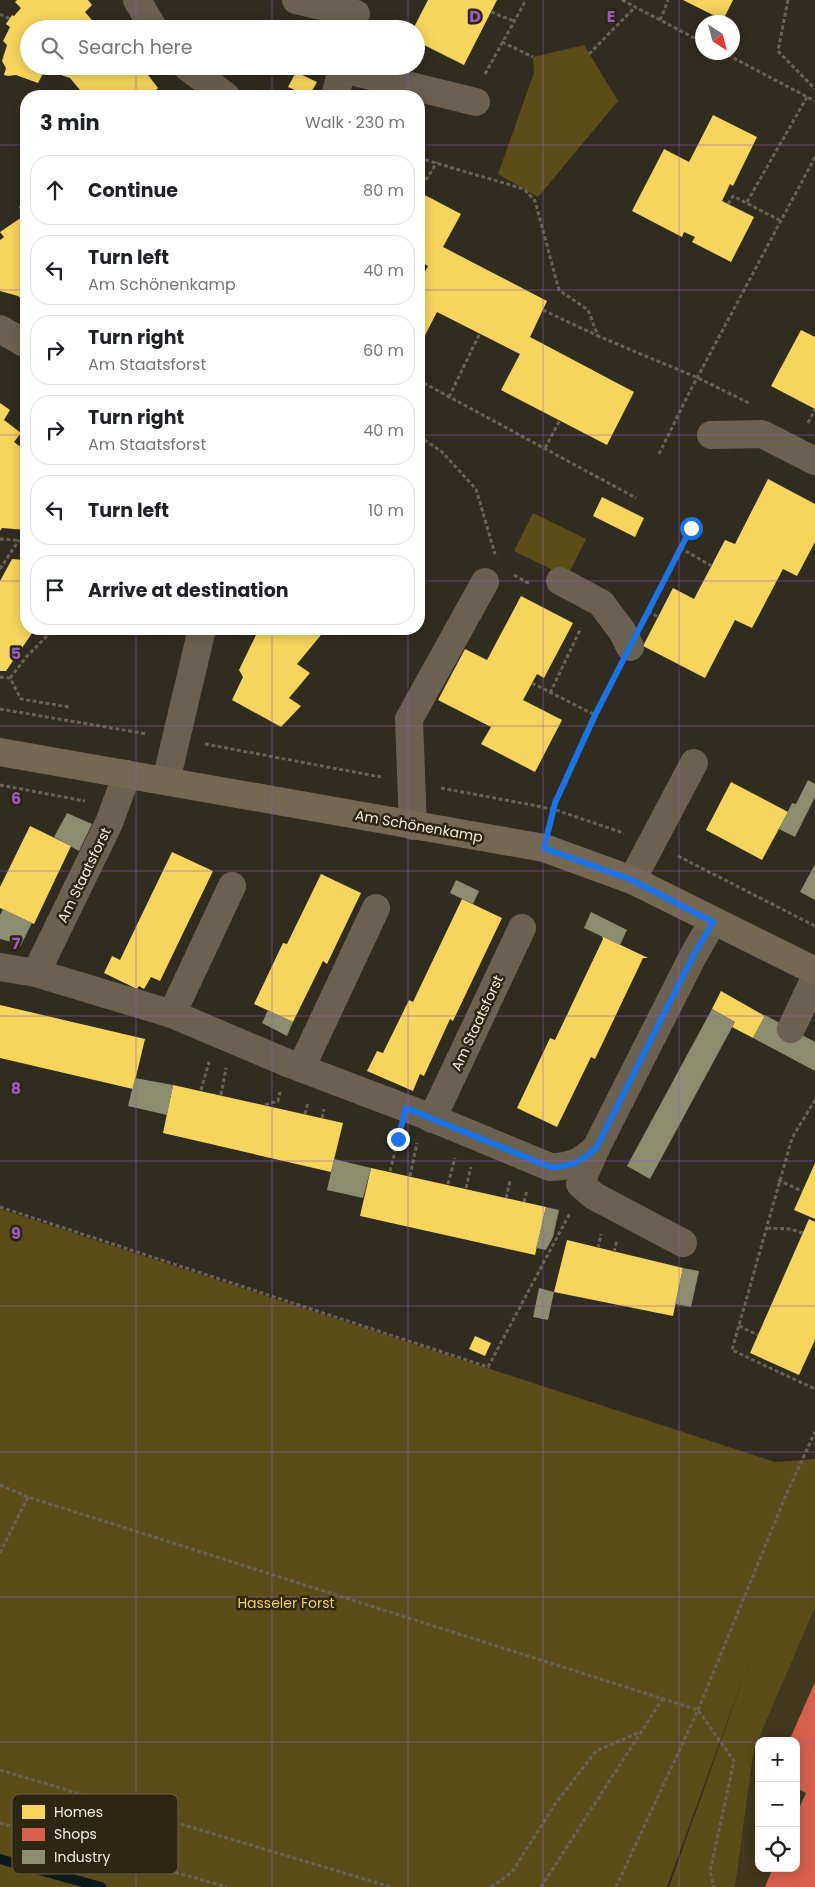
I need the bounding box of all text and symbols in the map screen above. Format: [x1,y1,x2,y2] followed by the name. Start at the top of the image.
[469,5,481,28] text: D
[607,5,615,28] text: E
[695,15,740,60] north arrow
[20,20,425,75] search box
[38,34,66,62] icon: search
[78,34,192,61] text: Search here
[40,108,100,137] text: 3 min
[305,111,405,134] text: Walk · 230 m
[41,176,69,204] icon: ahead
[88,177,178,204] text: Continue
[363,179,404,202] text: 80 m
[88,244,169,271] text: Turn left
[41,256,69,284] icon: left
[363,259,404,282] text: 40 m
[88,273,236,296] text: Am Schönenkamp
[88,324,184,351] text: Turn right
[41,336,69,364] icon: right
[363,339,404,362] text: 60 m
[88,353,206,376] text: Am Staatsforst
[88,404,184,431] text: Turn right
[41,416,69,444] icon: right
[363,419,404,442] text: 40 m
[88,433,206,456] text: Am Staatsforst
[41,496,69,524] icon: left
[88,497,169,524] text: Turn left
[368,499,404,522] text: 10 m
[680,517,703,540] route start
[41,576,69,604] icon: arrive
[88,577,289,604] text: Arrive at destination
[11,642,21,665] text: 5
[11,787,21,810] text: 6
[354,805,484,847] street label: Am Schönenkamp
[52,824,116,926] street label: Am Staatsforst
[12,932,21,955] text: 7
[446,972,508,1074] street label: Am Staatsforst
[11,1077,21,1100] text: 8
[387,1128,410,1151] route end
[11,1222,21,1245] text: 9
[237,1593,335,1613] park label: Hasseler Forst
[755,1737,800,1872] map controls
[755,1737,800,1782] button: +
[755,1782,800,1827] button: −
[12,1794,178,1874] legend
[54,1802,103,1822] text: Homes
[54,1824,97,1844] text: Shops
[755,1827,800,1872] button: locate
[54,1847,110,1867] text: Industry

